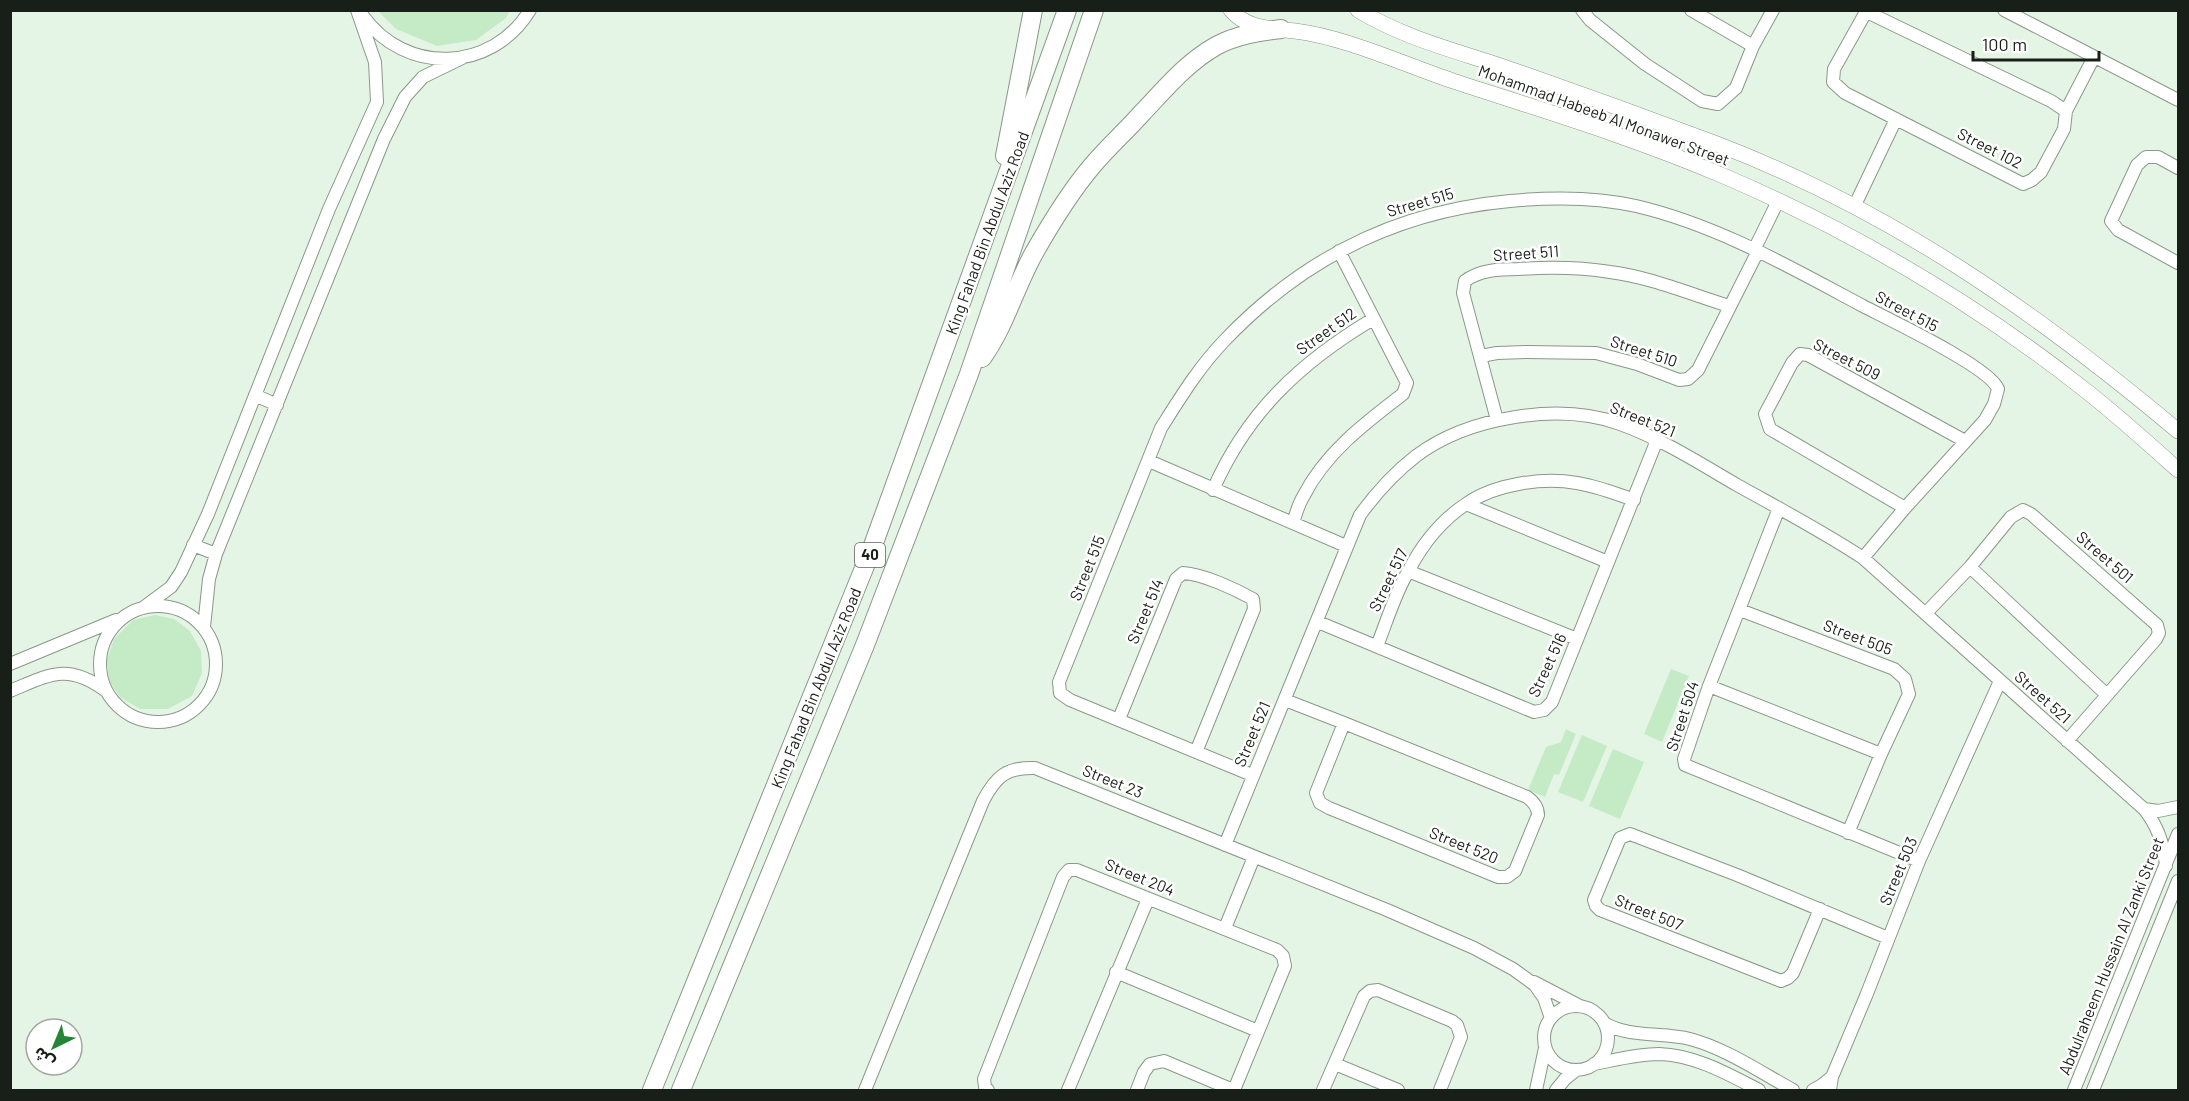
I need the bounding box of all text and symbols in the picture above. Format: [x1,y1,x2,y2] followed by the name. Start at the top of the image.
[1973,24,2099,62] scale bar
[1982,33,2027,55] text: 100 m
[1476,60,1732,169] street label: Mohammad Habeeb Al Monawer Street
[1955,123,2026,172] street label: Street 102
[941,129,1032,337] street label: King Fahad Bin Abdul Aziz Road
[1384,183,1455,220] street label: Street 515
[1492,241,1560,264] street label: Street 511
[1873,286,1942,335] street label: Street 515
[1292,303,1359,358] street label: Street 512
[1608,331,1680,370] street label: Street 510
[1811,334,1884,383] street label: Street 509
[1608,397,1679,440] street label: Street 521
[2073,527,2138,587] street label: Street 501
[1065,533,1108,603] street label: Street 515
[855,543,885,567] road number: 40
[1364,545,1411,614] street label: Street 517
[1122,575,1167,646] street label: Street 514
[766,585,865,791] street label: King Fahad Bin Abdul Aziz Road
[1821,615,1895,658] street label: Street 505
[1523,630,1570,700] street label: Street 516
[2011,666,2075,727] street label: Street 521
[1661,678,1702,753] street label: Street 504
[1229,698,1274,769] street label: Street 521
[1080,760,1146,801] street label: Street 23
[1427,822,1501,867] street label: Street 520
[1875,834,1920,908] street label: Street 503
[2054,834,2167,1077] street label: Abdulraheem Hussain Al Zanki Street
[1103,854,1178,899] street label: Street 204
[1612,889,1686,934] street label: Street 507
[24,1017,84,1077] north arrow
[29,1043,59,1073] text: ش

